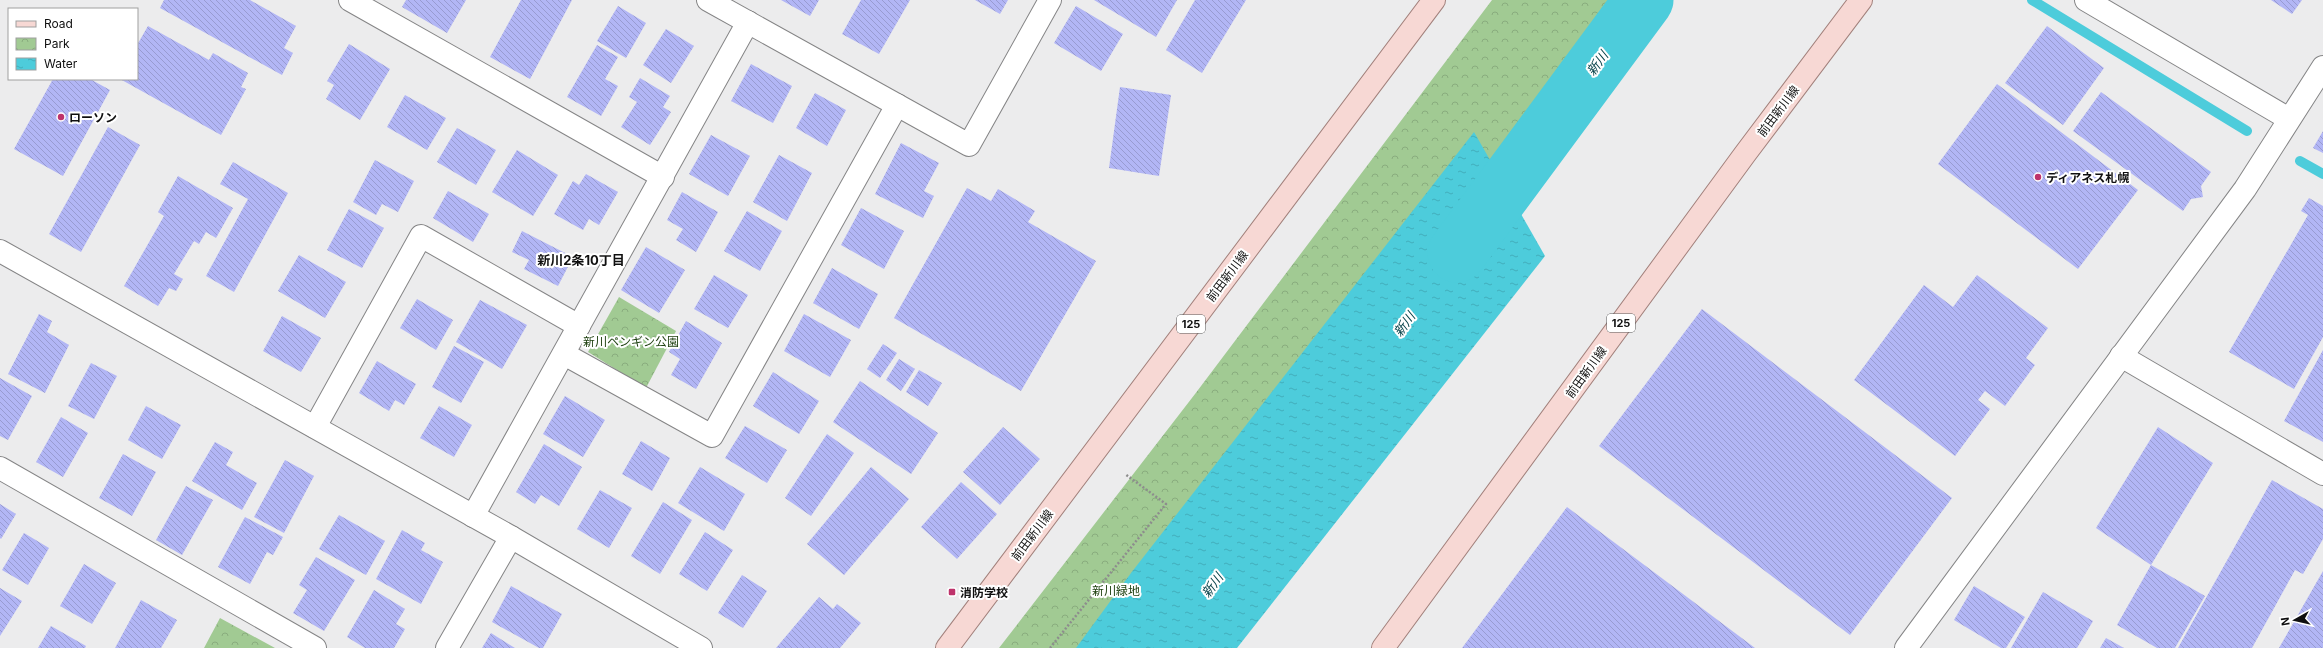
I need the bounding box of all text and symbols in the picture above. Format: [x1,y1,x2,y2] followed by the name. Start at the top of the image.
[8,8,138,80] legend
[44,16,73,31] text: Road
[44,36,70,51] text: Park
[1583,46,1612,78] water label: 新川
[44,56,78,71] text: Water
[1754,83,1802,139] street label: 前田新川線
[69,110,117,125] place label: ローソン
[56,112,66,122] marker: ローソン
[2046,170,2129,185] place label: ディアネス札幌
[2033,172,2043,182] marker: ディアネス札幌
[1203,248,1251,304] street label: 前田新川線
[537,252,625,268] district label: 新川2条10丁目
[1390,307,1419,339] water label: 新川
[1607,314,1635,332] road number: 125
[1177,315,1205,333] road number: 125
[583,334,679,349] park label: 新川ペンギン公園
[1562,343,1610,401] street label: 前田新川線
[1008,507,1056,563] street label: 前田新川線
[1198,568,1227,600] water label: 新川
[1092,583,1140,598] park label: 新川緑地
[960,585,1008,600] place label: 消防学校
[947,587,957,597] marker: 消防学校
[2275,600,2315,640] north arrow
[2278,616,2293,627] text: N

